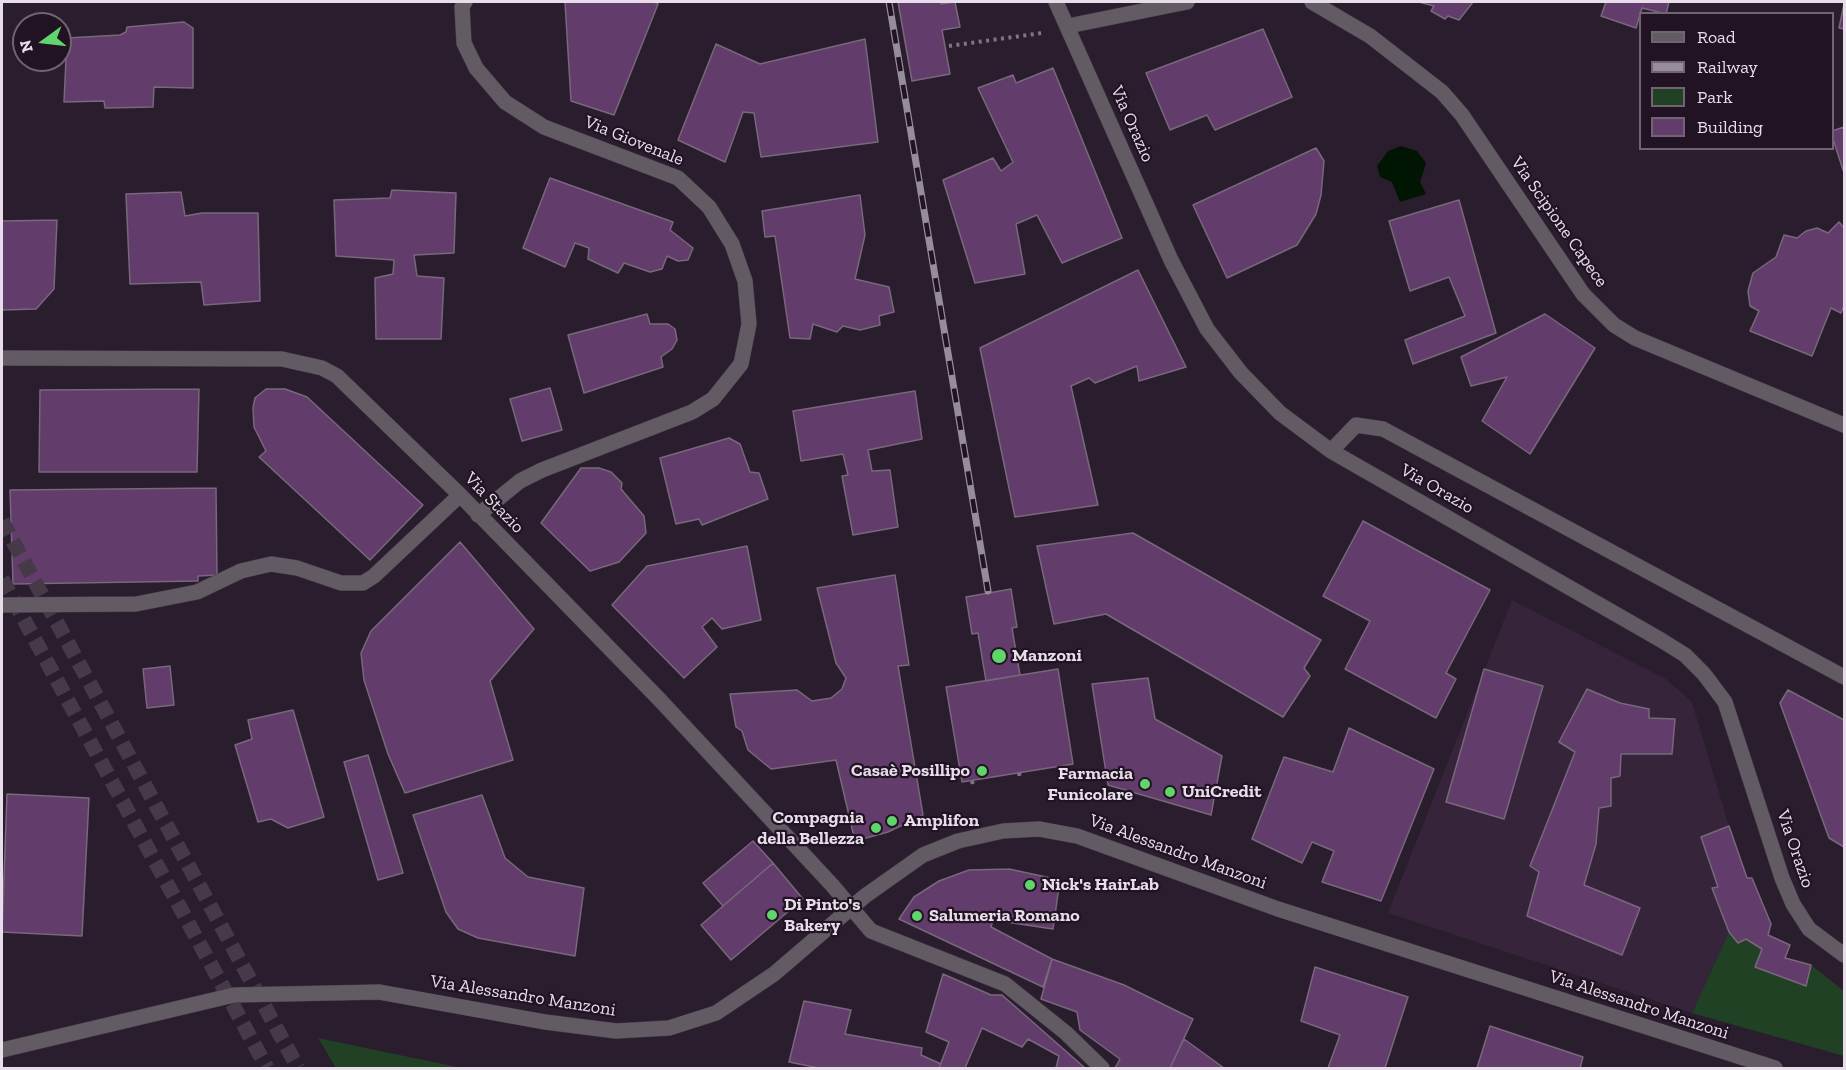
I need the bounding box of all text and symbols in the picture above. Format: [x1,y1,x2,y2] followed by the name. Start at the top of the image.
[12,12,72,72] north arrow
[1639,12,1834,150] legend
[1697,26,1736,48] text: Road
[15,38,37,55] text: N
[1697,56,1758,78] text: Railway
[1106,83,1158,165] street label: Via Orazio
[1697,86,1733,108] text: Park
[581,111,687,171] street label: Via Giovenale
[1697,116,1763,138] text: Building
[1506,152,1612,292] street label: Via Scipione Capece
[1396,459,1478,519] street label: Via Orazio
[460,468,528,538] street label: Via Stazio
[1012,645,1082,667] place label: Manzoni
[990,647,1008,665] marker: Manzoni
[851,760,970,782] place label: Casaè Posillipo
[1047,763,1133,806] place label: Farmacia Funicolare
[975,764,989,778] marker: Casaè Posillipo
[1138,777,1152,791] marker: Farmacia Funicolare
[1182,781,1261,803] place label: UniCredit
[1163,785,1177,799] marker: UniCredit
[757,807,864,850] place label: Compagnia della Bellezza
[1772,807,1818,891] street label: Via Orazio
[904,810,979,832] place label: Amplifon
[1086,810,1270,894] street label: Via Alessandro Manzoni
[885,814,899,828] marker: Amplifon
[869,821,883,835] marker: Compagnia della Bellezza
[1042,874,1159,896] place label: Nick's HairLab
[1023,878,1037,892] marker: Nick's HairLab
[784,894,861,936] place label: Di Pinto's Bakery
[929,905,1080,927] place label: Salumeria Romano
[765,908,779,922] marker: Di Pinto's Bakery
[910,909,924,923] marker: Salumeria Romano
[1547,966,1731,1044] street label: Via Alessandro Manzoni
[429,971,617,1021] street label: Via Alessandro Manzoni

